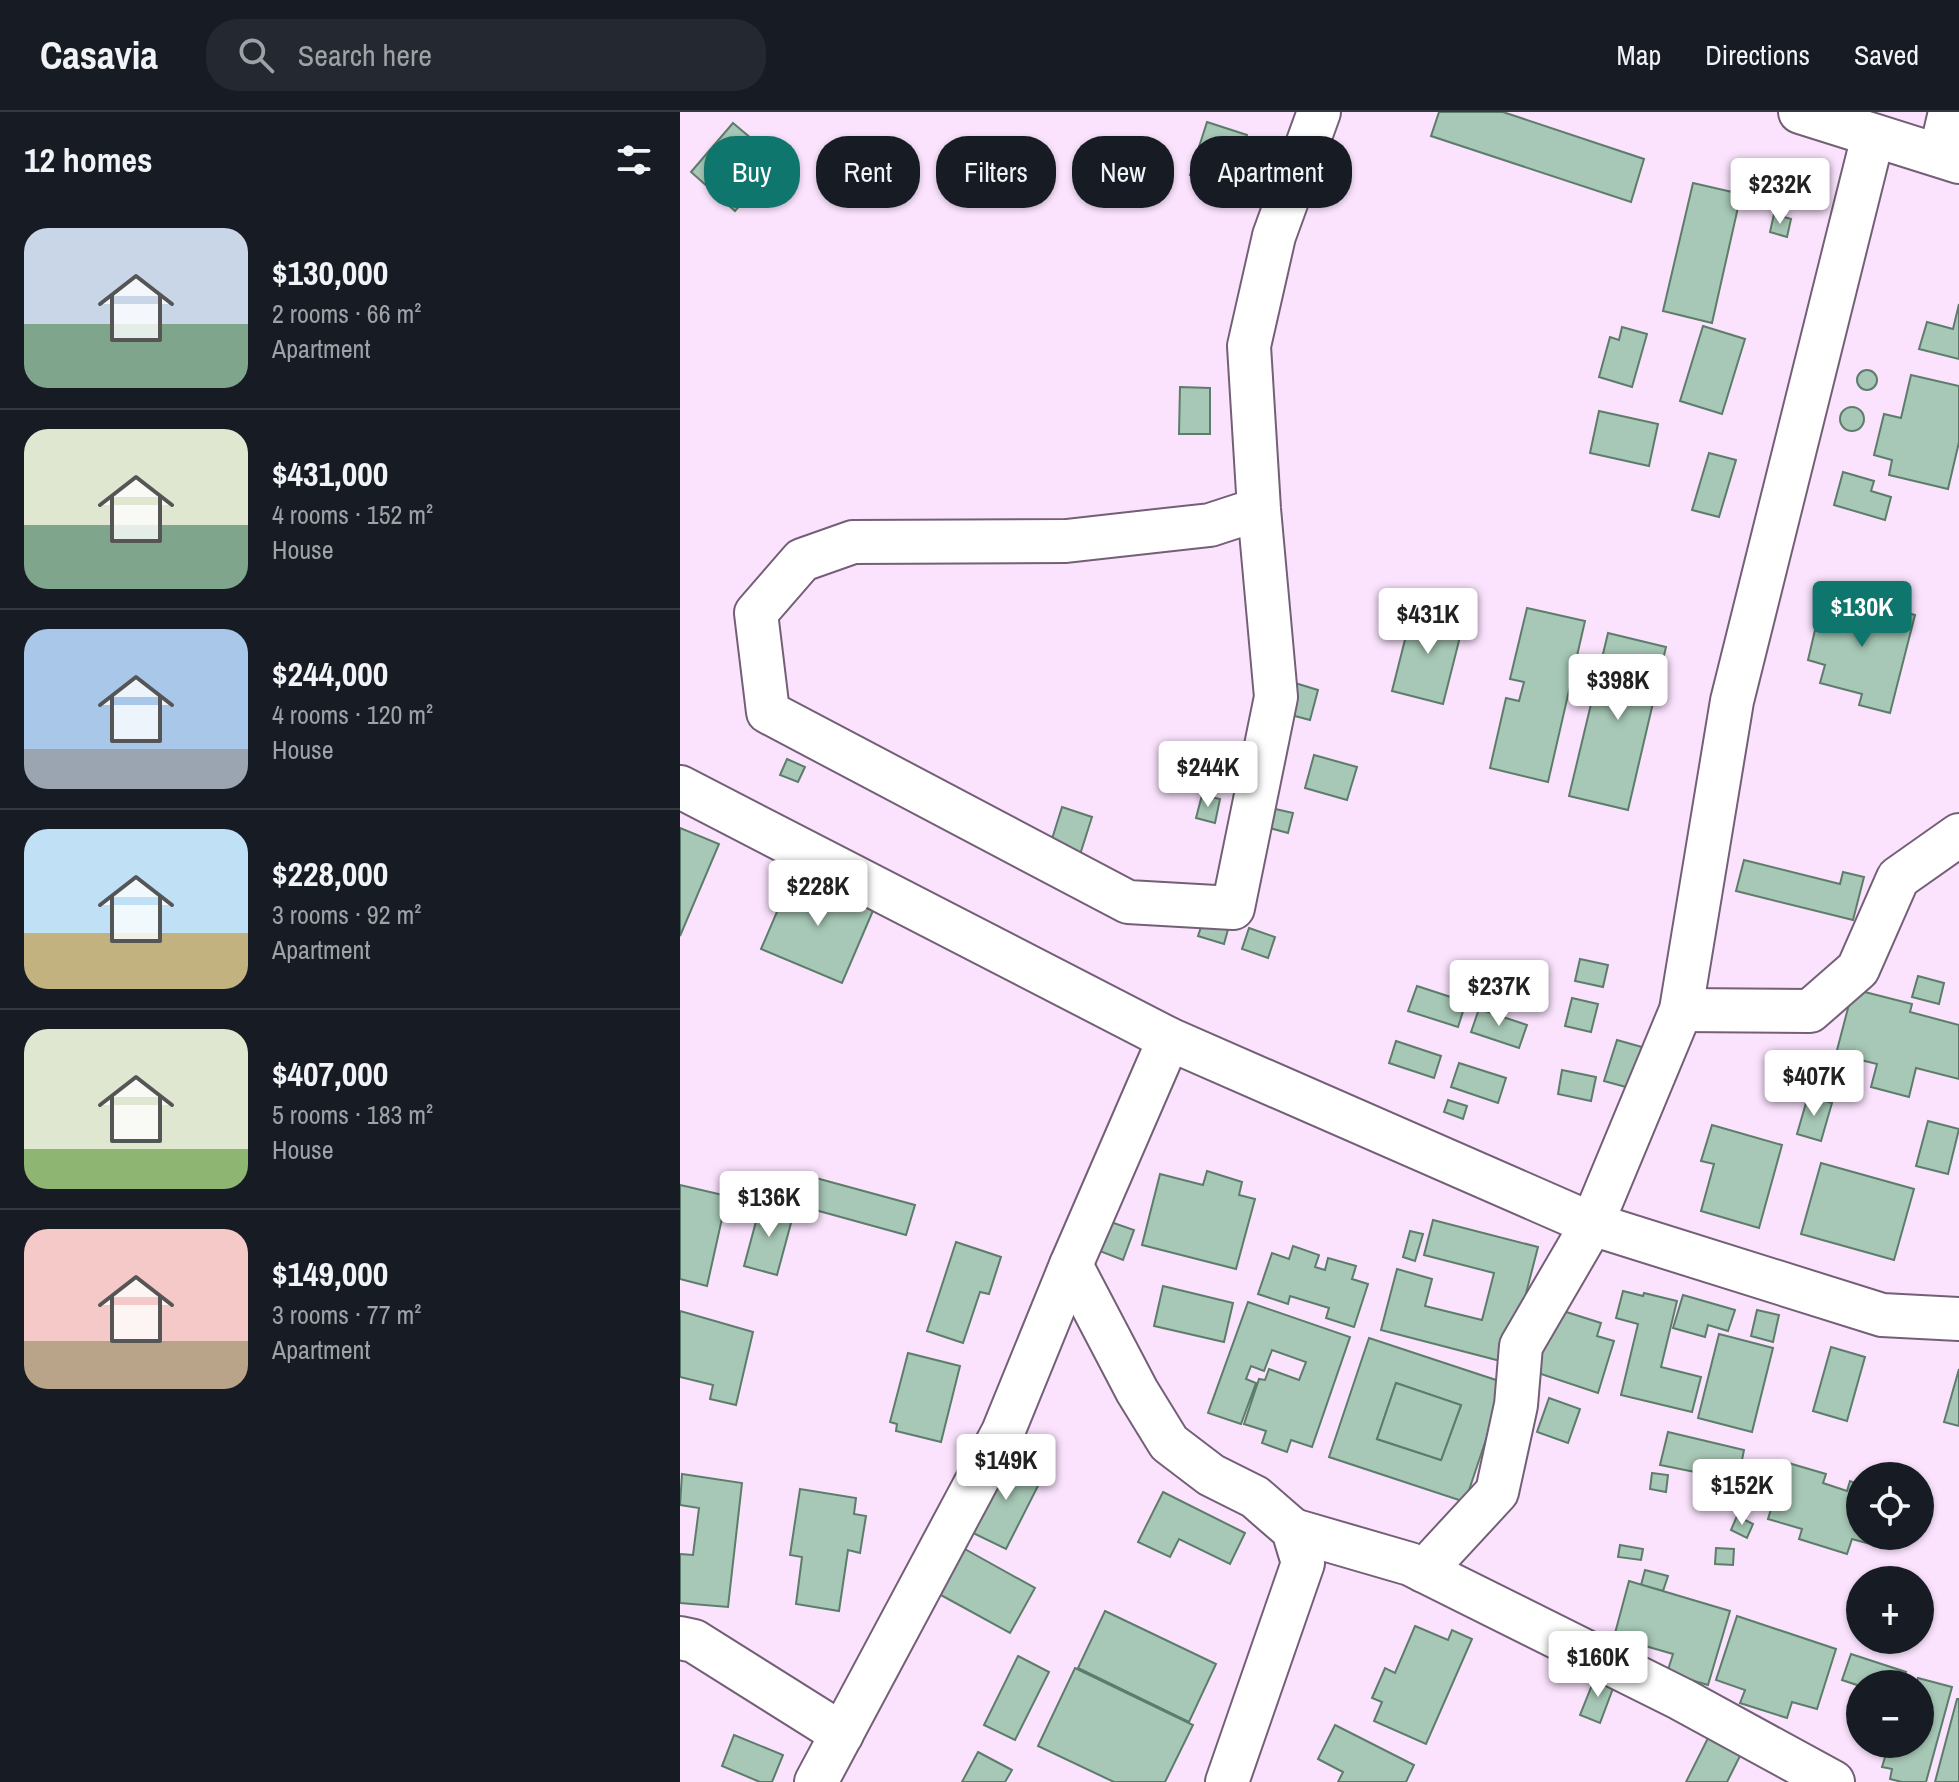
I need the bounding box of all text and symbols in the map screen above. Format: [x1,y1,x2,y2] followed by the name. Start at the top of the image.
[206,19,766,91] search box
[40,30,158,81] text: Casavia
[234,33,278,77] icon: search
[298,35,432,75] text: Search here
[1617,36,1661,74] text: Map
[1705,36,1810,74] text: Directions
[1854,36,1919,74] text: Saved
[704,136,800,208] chip: Buy
[816,136,920,208] chip: Rent
[936,136,1056,208] chip: Filters
[1072,136,1174,208] chip: New
[1190,136,1352,208] chip: Apartment
[24,137,153,183] text: 12 homes
[612,138,656,182] icon: filters
[1724,158,1836,226] pin: $232K
[1749,166,1811,201] text: $232K
[272,250,388,296] text: $130,000
[88,260,184,356] icon: home
[272,296,421,331] text: 2 rooms · 66 m²
[272,331,370,366] text: Apartment
[272,451,388,497] text: $431,000
[88,461,184,557] icon: home
[272,497,433,532] text: 4 rooms · 152 m²
[272,532,334,567] text: House
[1806,581,1918,649] pin: $130K
[1372,588,1484,656] pin: $431K
[1831,589,1893,624] text: $130K
[1397,596,1459,631] text: $431K
[272,651,388,697] text: $244,000
[1562,654,1674,722] pin: $398K
[88,661,184,757] icon: home
[1587,662,1649,697] text: $398K
[272,697,433,732] text: 4 rooms · 120 m²
[272,732,334,767] text: House
[1152,741,1264,809] pin: $244K
[1177,749,1239,784] text: $244K
[272,851,388,897] text: $228,000
[762,860,874,928] pin: $228K
[88,861,184,957] icon: home
[787,868,849,903] text: $228K
[272,897,421,932] text: 3 rooms · 92 m²
[272,932,370,967] text: Apartment
[1443,960,1555,1028] pin: $237K
[1468,968,1530,1003] text: $237K
[1758,1050,1870,1118] pin: $407K
[272,1051,388,1097] text: $407,000
[1783,1058,1845,1093] text: $407K
[88,1061,184,1157] icon: home
[272,1097,433,1132] text: 5 rooms · 183 m²
[272,1132,334,1167] text: House
[713,1171,825,1239] pin: $136K
[738,1179,800,1214] text: $136K
[272,1251,388,1297] text: $149,000
[88,1261,184,1357] icon: home
[272,1297,421,1332] text: 3 rooms · 77 m²
[272,1332,370,1367] text: Apartment
[950,1434,1062,1502] pin: $149K
[975,1442,1037,1477] text: $149K
[1686,1459,1798,1527] pin: $152K
[1846,1462,1934,1758] map controls
[1846,1462,1934,1550] button: locate
[1711,1467,1773,1502] text: $152K
[1846,1566,1934,1654] button: +
[1542,1631,1654,1699] pin: $160K
[1567,1639,1629,1674] text: $160K
[1846,1670,1934,1758] button: −

